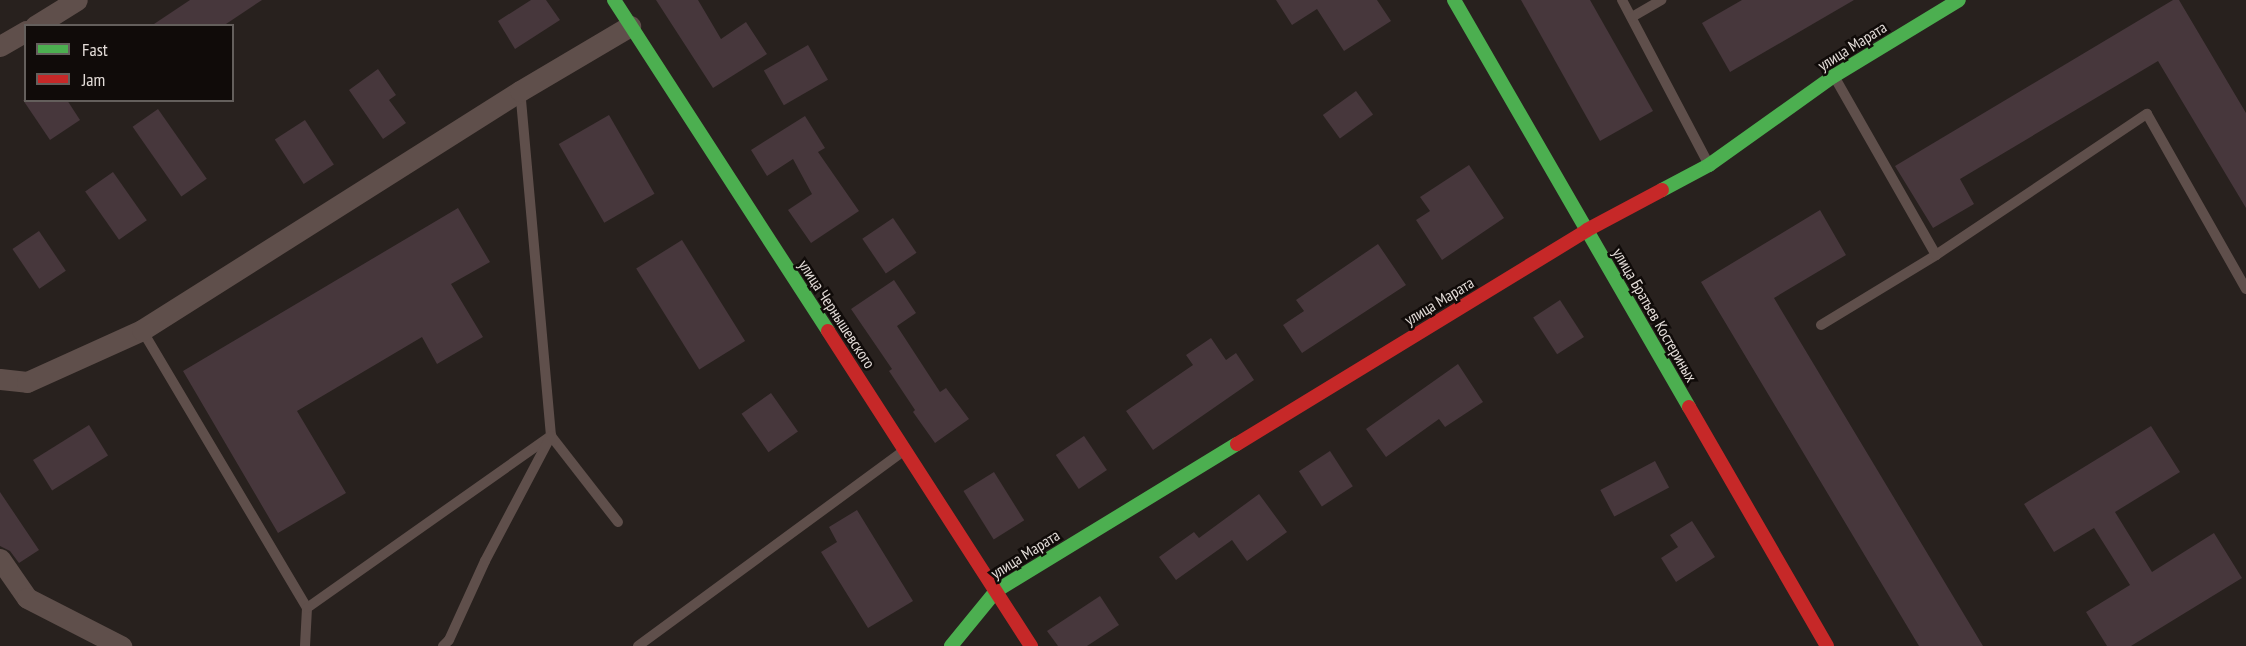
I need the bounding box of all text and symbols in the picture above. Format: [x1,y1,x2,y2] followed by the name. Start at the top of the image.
[1814,17,1890,75] street label: улица Марата
[24,24,234,102] legend
[82,38,108,61] text: Fast
[82,68,105,91] text: Jam
[1609,245,1701,385] street label: улица Братьев Костериных
[795,256,879,372] street label: улица Чернышевского
[1401,273,1477,329] street label: улица Марата
[987,525,1063,583] street label: улица Марата

